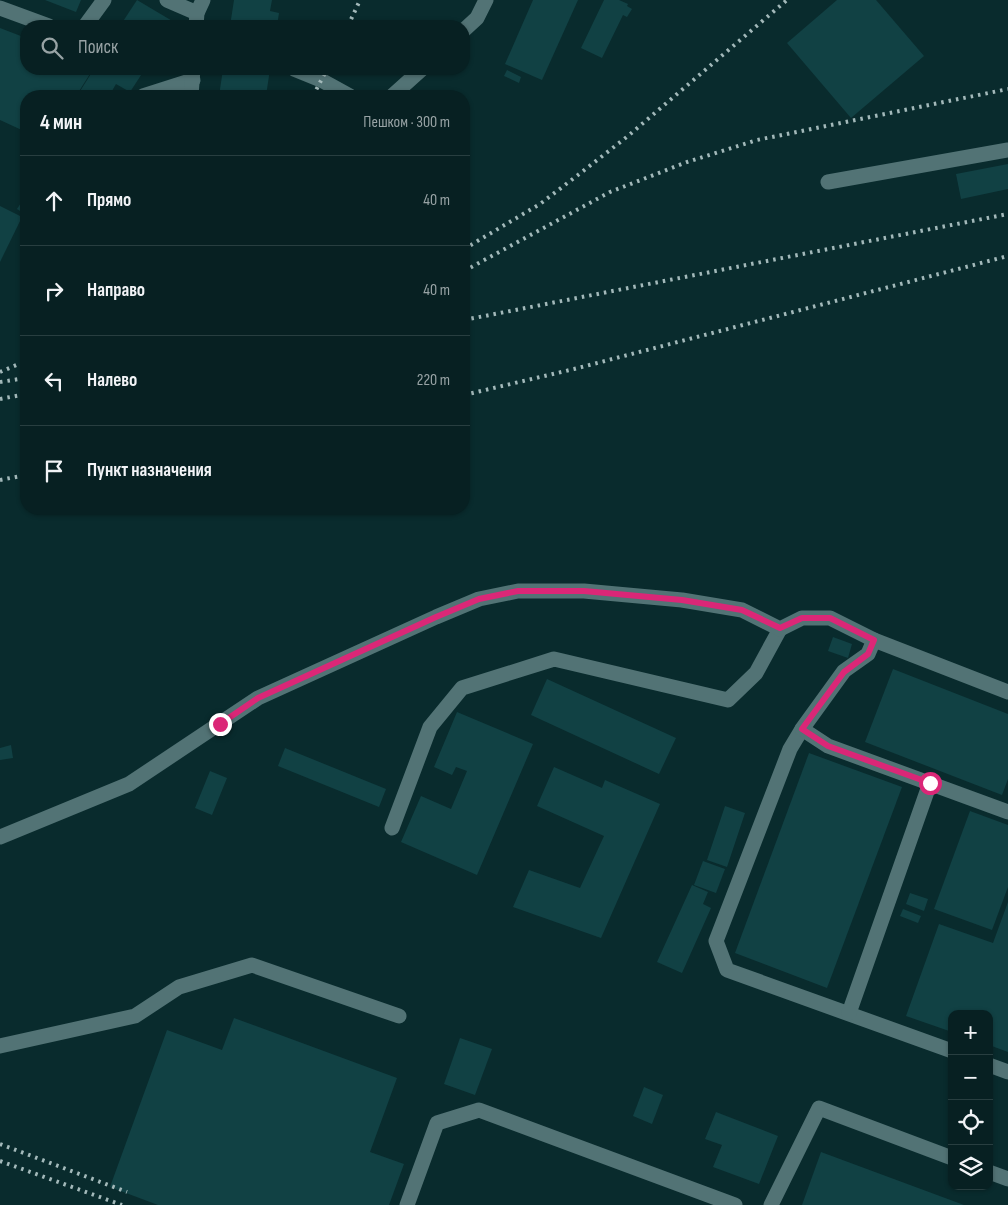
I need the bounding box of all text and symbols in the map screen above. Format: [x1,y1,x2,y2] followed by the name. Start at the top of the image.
[20,20,470,75] search box
[38,34,66,62] icon: search
[78,36,118,59] text: Поиск
[40,110,82,135] text: 4 мин
[363,113,450,132] text: Пешком · 300 m
[40,187,68,215] icon: ahead
[87,189,131,212] text: Прямо
[423,191,450,210] text: 40 m
[40,277,68,305] icon: right
[87,279,145,302] text: Направо
[423,281,450,300] text: 40 m
[40,367,68,395] icon: left
[87,369,137,392] text: Налево
[417,371,450,390] text: 220 m
[40,457,68,485] icon: arrive
[87,459,212,482] text: Пункт назначения
[209,713,232,736] route end
[919,772,942,795] route start
[948,1010,993,1190] map controls
[948,1010,993,1055] button: +
[948,1055,993,1100] button: −
[948,1100,993,1145] button: locate
[948,1145,993,1190] button: layers

